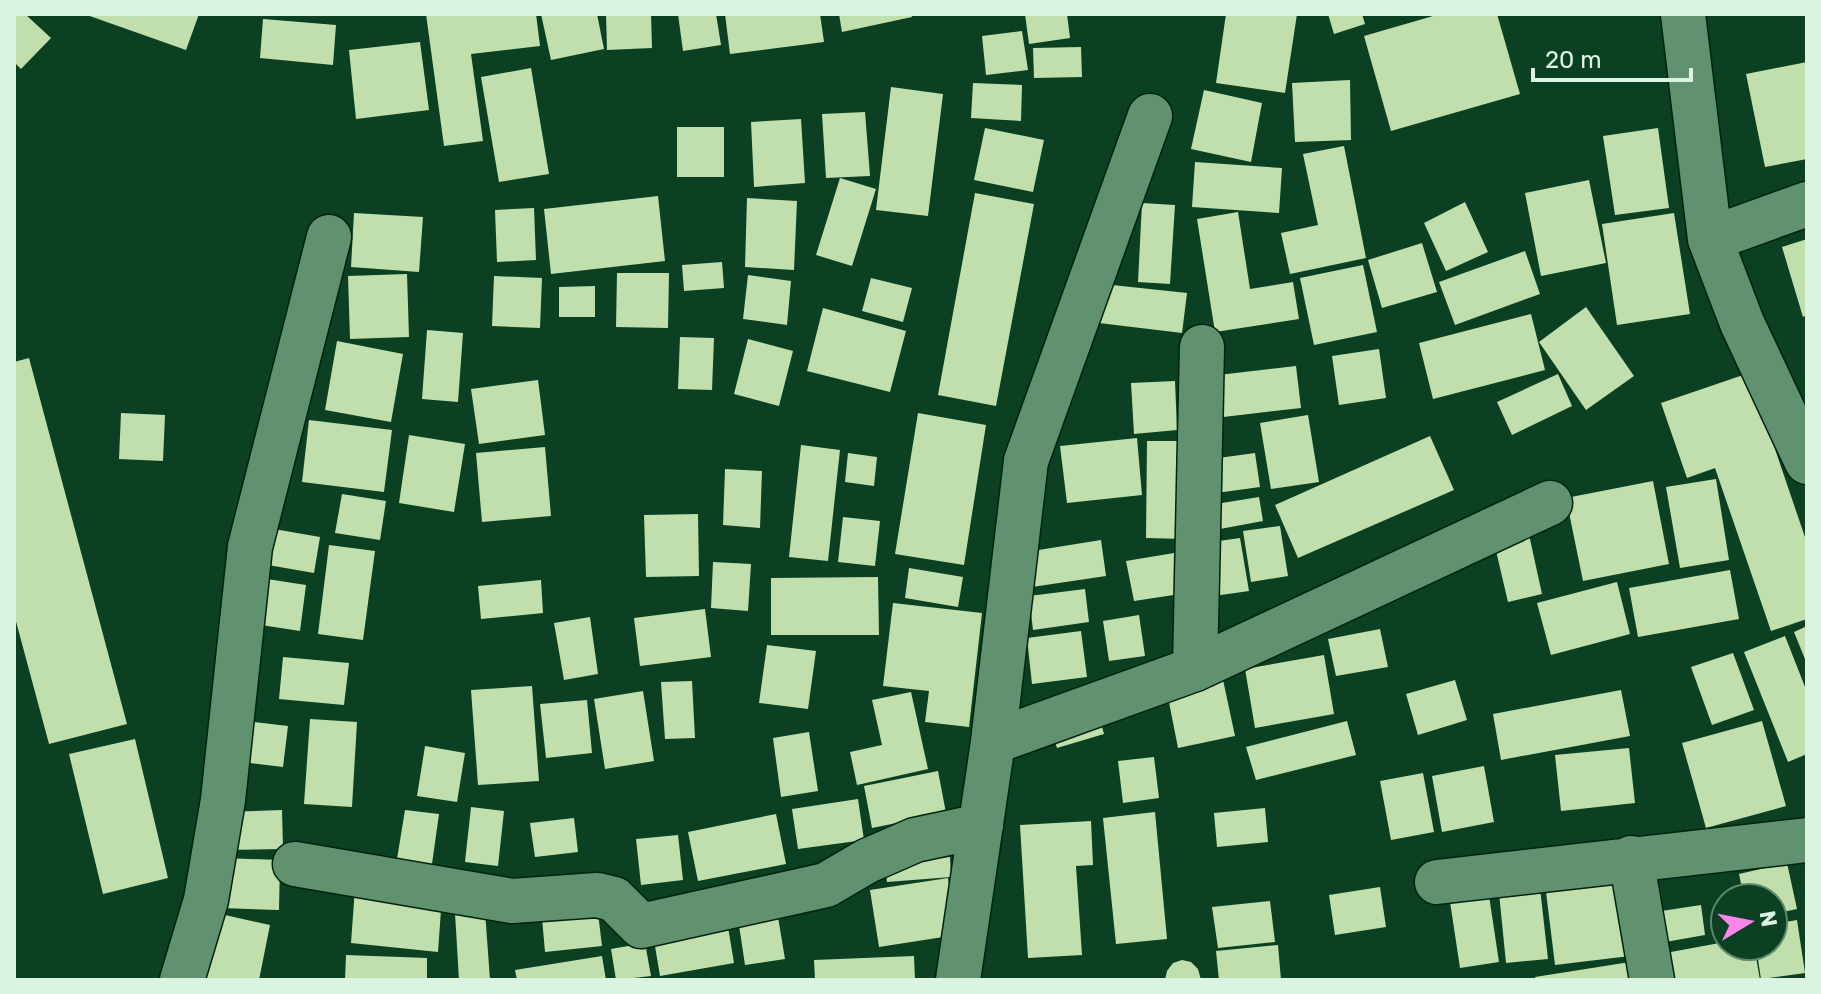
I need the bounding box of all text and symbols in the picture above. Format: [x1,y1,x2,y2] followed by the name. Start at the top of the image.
[1533,32,1691,82] scale bar
[1545,46,1602,74] text: 20 m
[1709,882,1789,962] north arrow
[1754,908,1783,929] text: N

